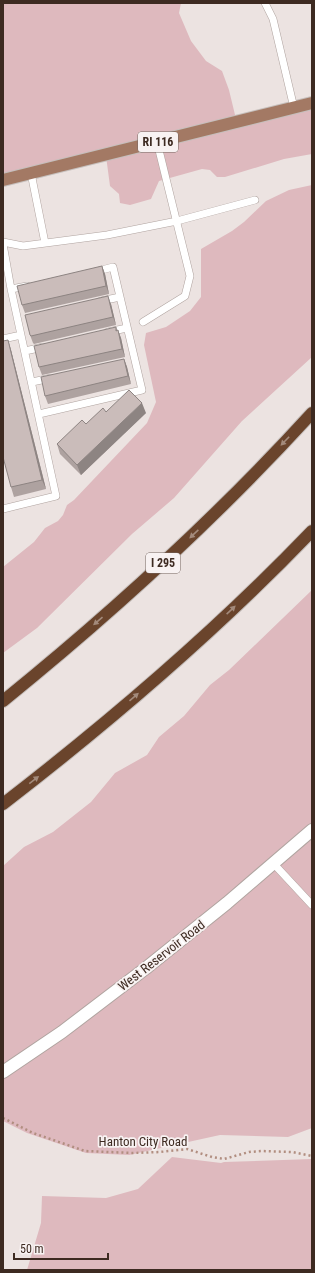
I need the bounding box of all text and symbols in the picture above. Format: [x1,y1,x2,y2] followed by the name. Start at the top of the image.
[138,132,178,152] road number: RI 116
[281,436,290,446] one-way arrow
[189,529,199,539] one-way arrow
[146,553,180,573] road number: I 295
[225,606,236,615] one-way arrow
[93,617,103,626] one-way arrow
[129,693,139,702] one-way arrow
[28,776,39,784] one-way arrow
[115,917,208,994] street label: West Reservoir Road
[99,1134,187,1149] street label: Hanton City Road
[14,1235,108,1261] scale bar
[20,1242,44,1256] text: 50 m

